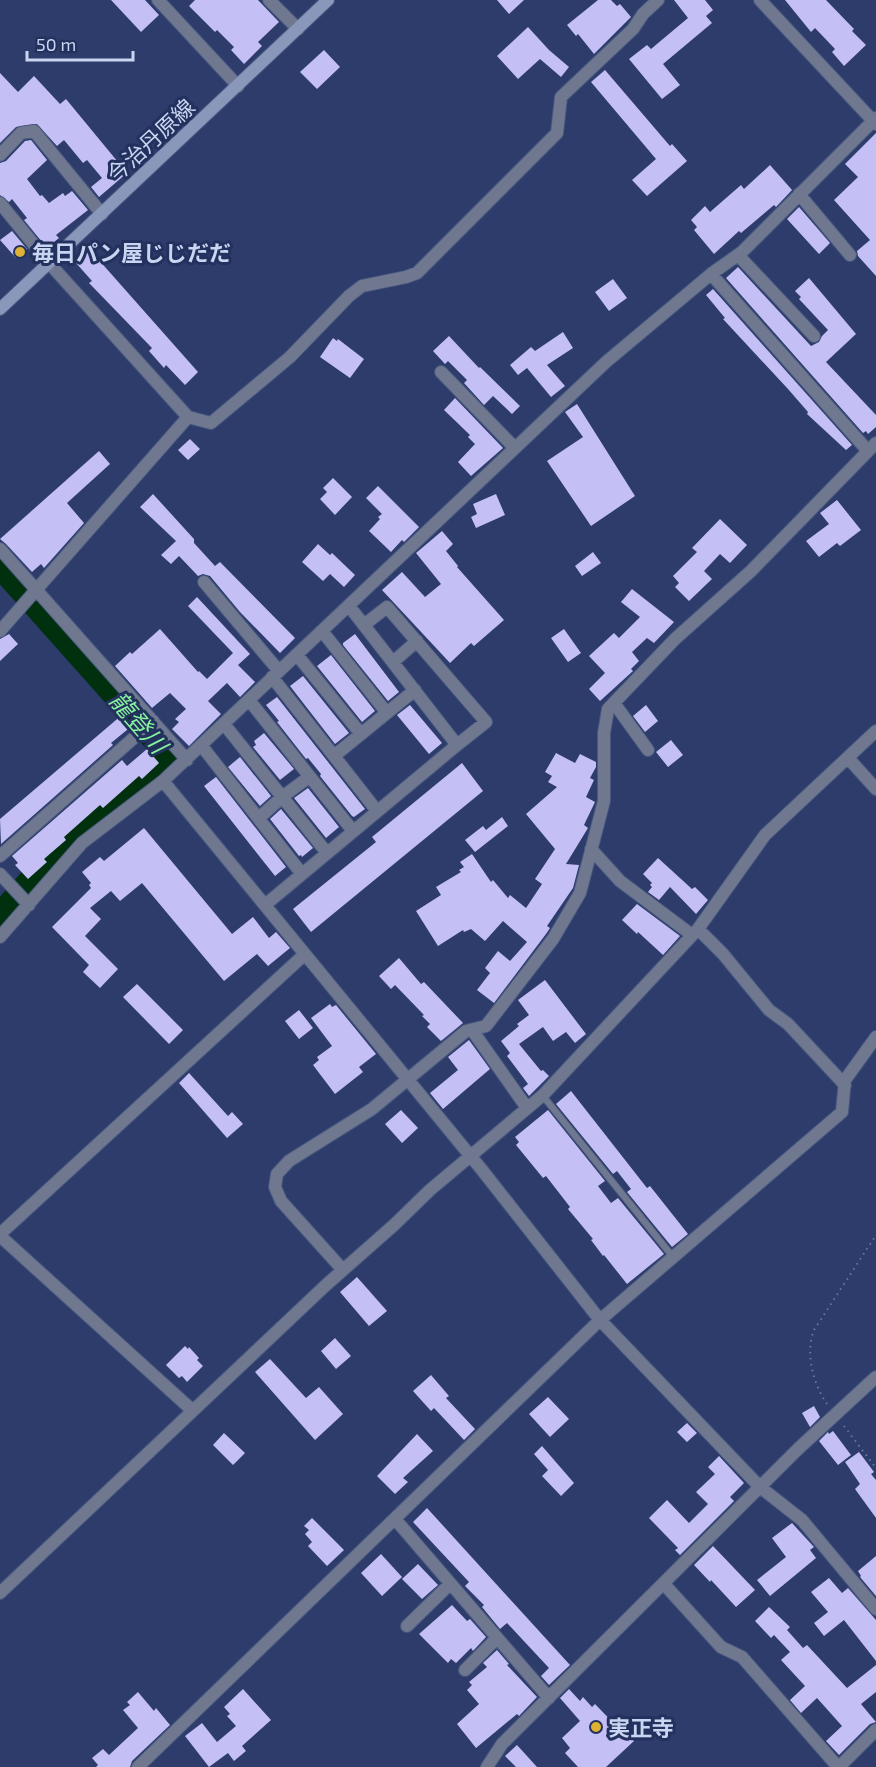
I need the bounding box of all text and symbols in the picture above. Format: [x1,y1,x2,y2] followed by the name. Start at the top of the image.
[27,24,134,62] scale bar
[36,33,76,55] text: 50 m
[101,93,199,187] street label: 今治丹原線
[32,239,231,265] place label: 毎日パン屋じじだだ
[13,245,27,259] marker: 毎日パン屋じじだだ
[104,685,176,761] water label: 龍登川
[608,1714,674,1740] place label: 実正寺
[589,1720,603,1734] marker: 実正寺

